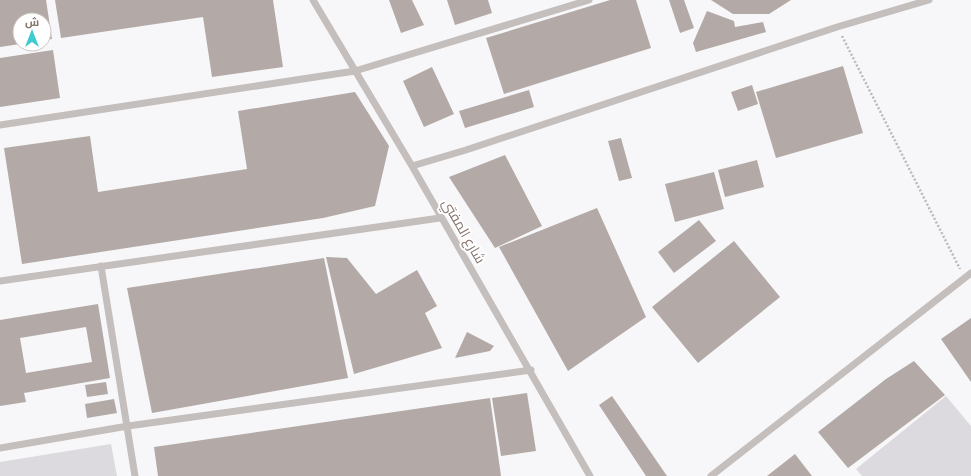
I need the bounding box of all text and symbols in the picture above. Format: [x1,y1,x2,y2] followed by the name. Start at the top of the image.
[12,12,52,52] north arrow
[25,15,39,29] text: ش
[436,195,490,268] street label: شارع المفتي

